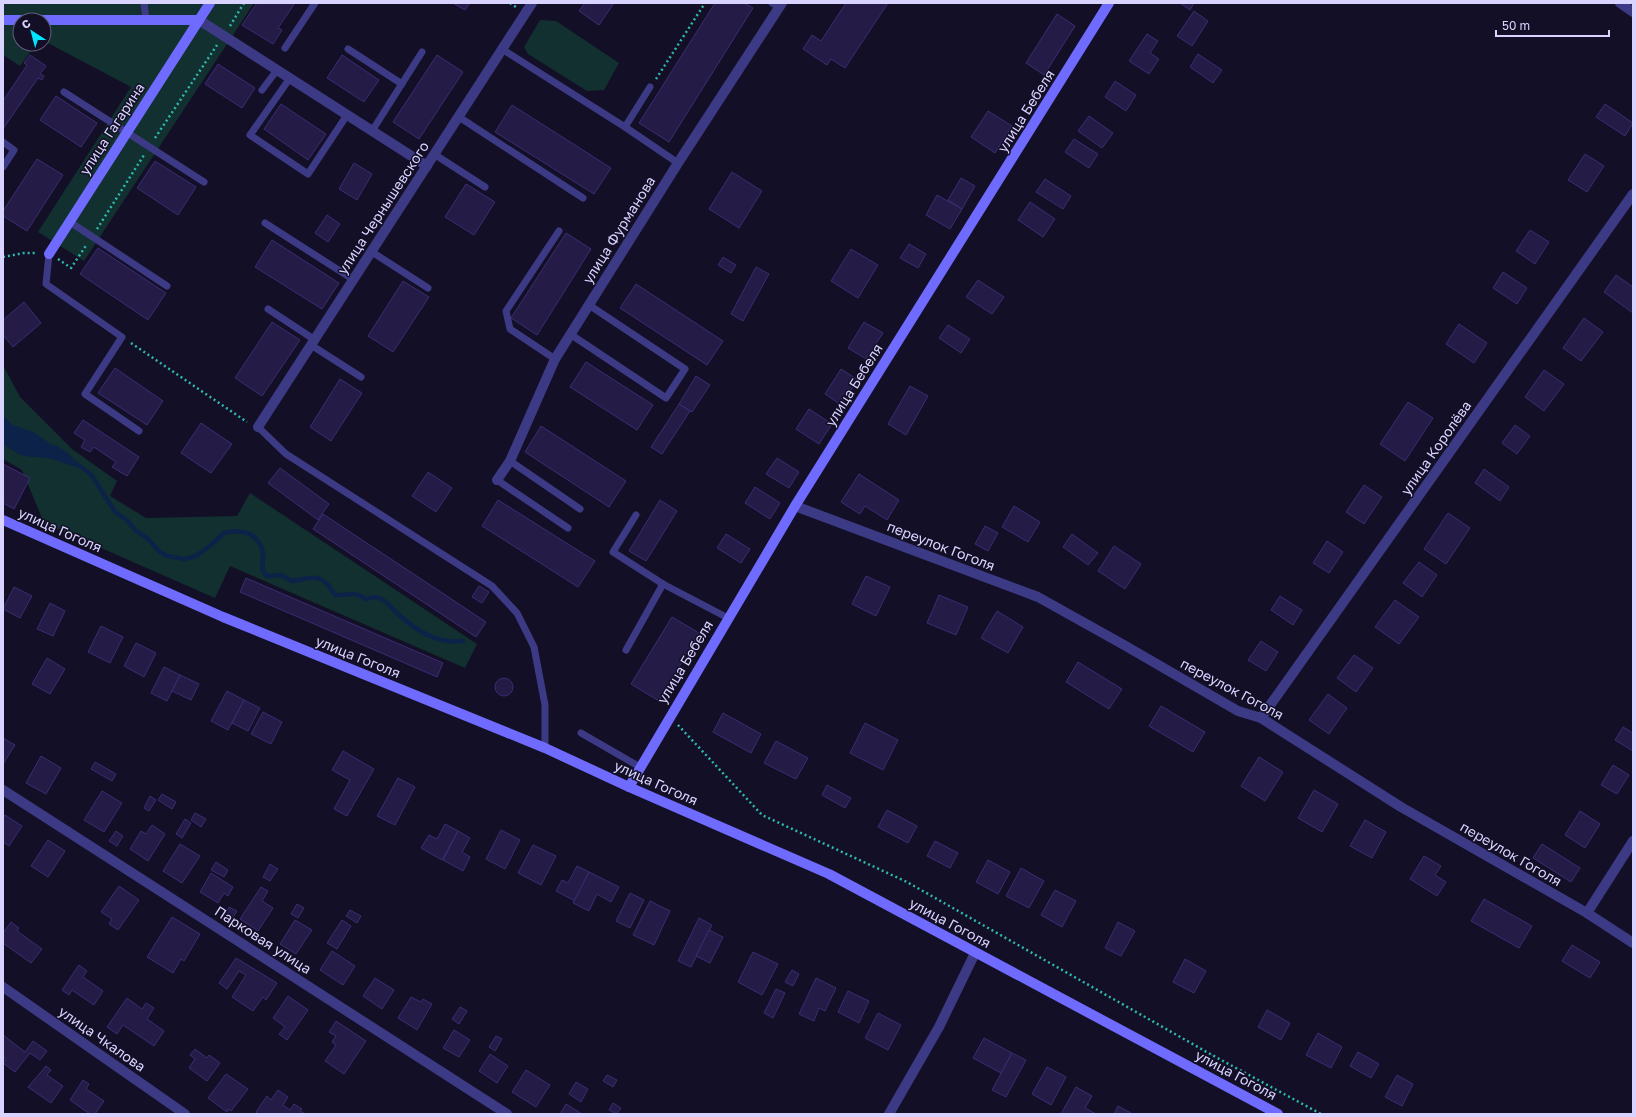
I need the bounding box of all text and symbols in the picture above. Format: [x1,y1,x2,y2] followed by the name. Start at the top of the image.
[12,12,52,52] north arrow
[1496,12,1609,38] scale bar
[19,16,33,31] text: С
[1502,18,1530,33] text: 50 m
[993,66,1058,155] street label: улица Бебеля
[75,79,148,178] street label: улица Гагарина
[333,138,432,277] street label: улица Чернышевского
[579,173,659,287] street label: улица Фурманова
[821,340,886,429] street label: улица Бебеля
[1397,397,1475,498] street label: улица Королёва
[16,503,105,556] street label: улица Гоголя
[885,517,997,574] street label: переулок Гоголя
[653,617,716,707] street label: улица Бебеля
[313,632,403,681] street label: улица Гоголя
[1178,654,1287,723] street label: переулок Гоголя
[612,756,701,809] street label: улица Гоголя
[1458,818,1565,889] street label: переулок Гоголя
[907,894,994,951] street label: улица Гоголя
[212,902,315,977] street label: Парковая улица
[56,1002,149,1075] street label: улица Чкалова
[1193,1046,1280,1103] street label: улица Гоголя

